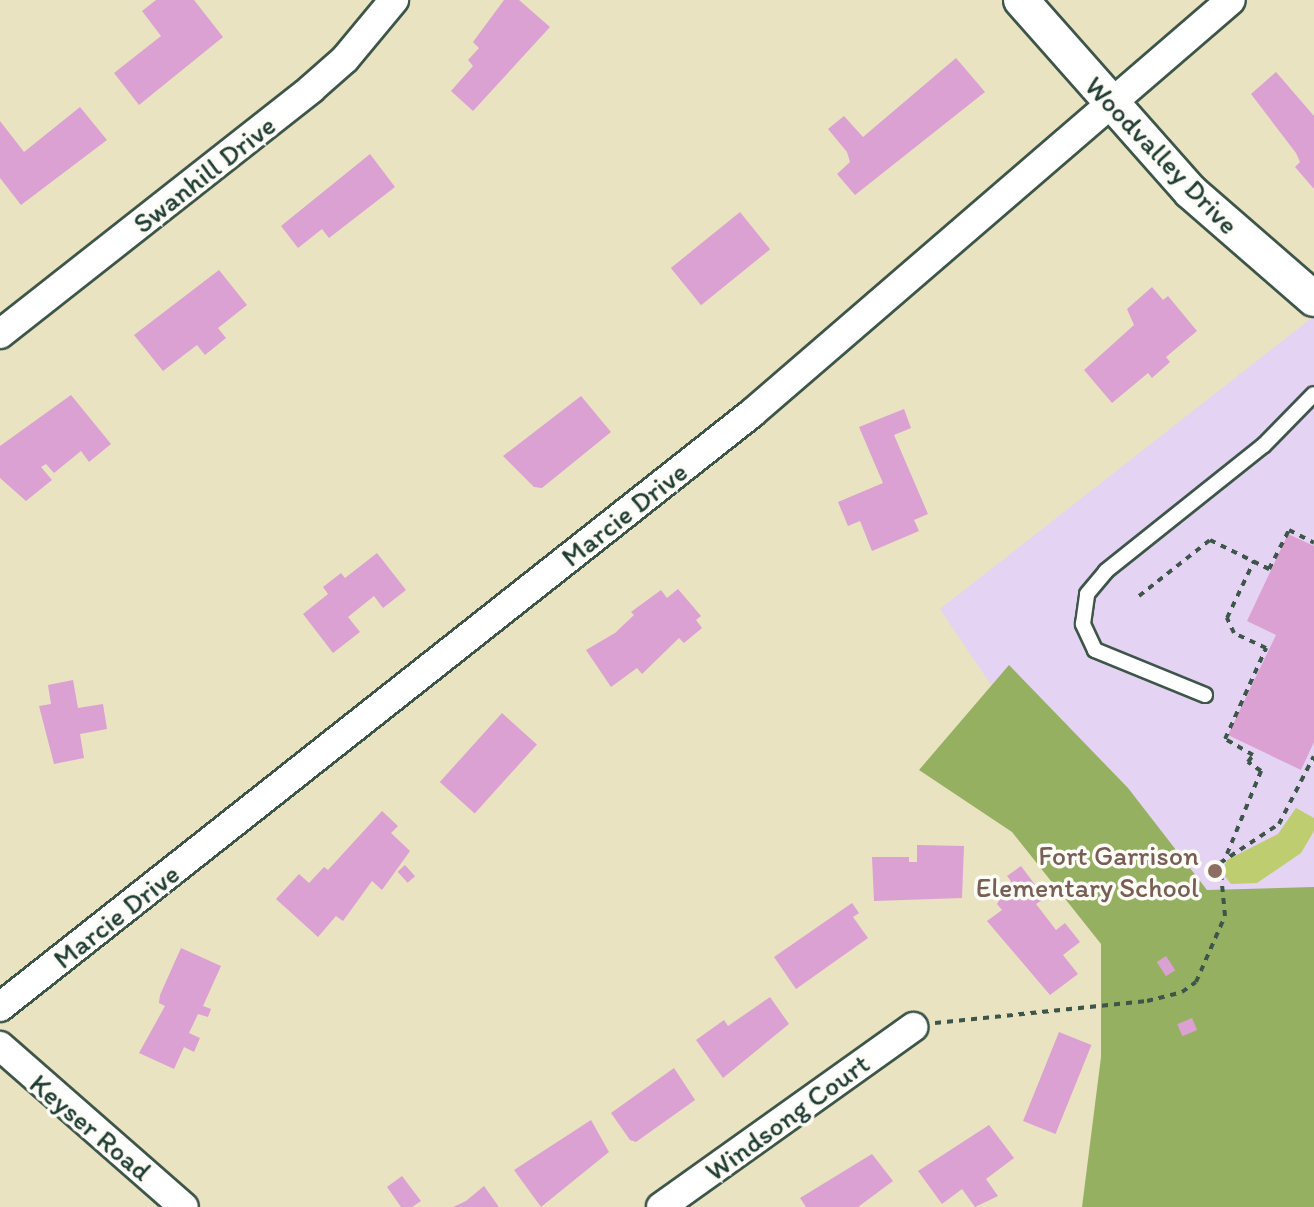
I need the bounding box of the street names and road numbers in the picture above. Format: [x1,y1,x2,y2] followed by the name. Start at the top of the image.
[1078,69,1246,241] street label: Woodvalley Drive
[126,108,282,240] street label: Swanhill Drive
[554,454,694,574] street label: Marcie Drive
[46,856,186,976] street label: Marcie Drive
[699,1046,875,1188] street label: Windsong Court
[24,1067,158,1187] street label: Keyser Road

